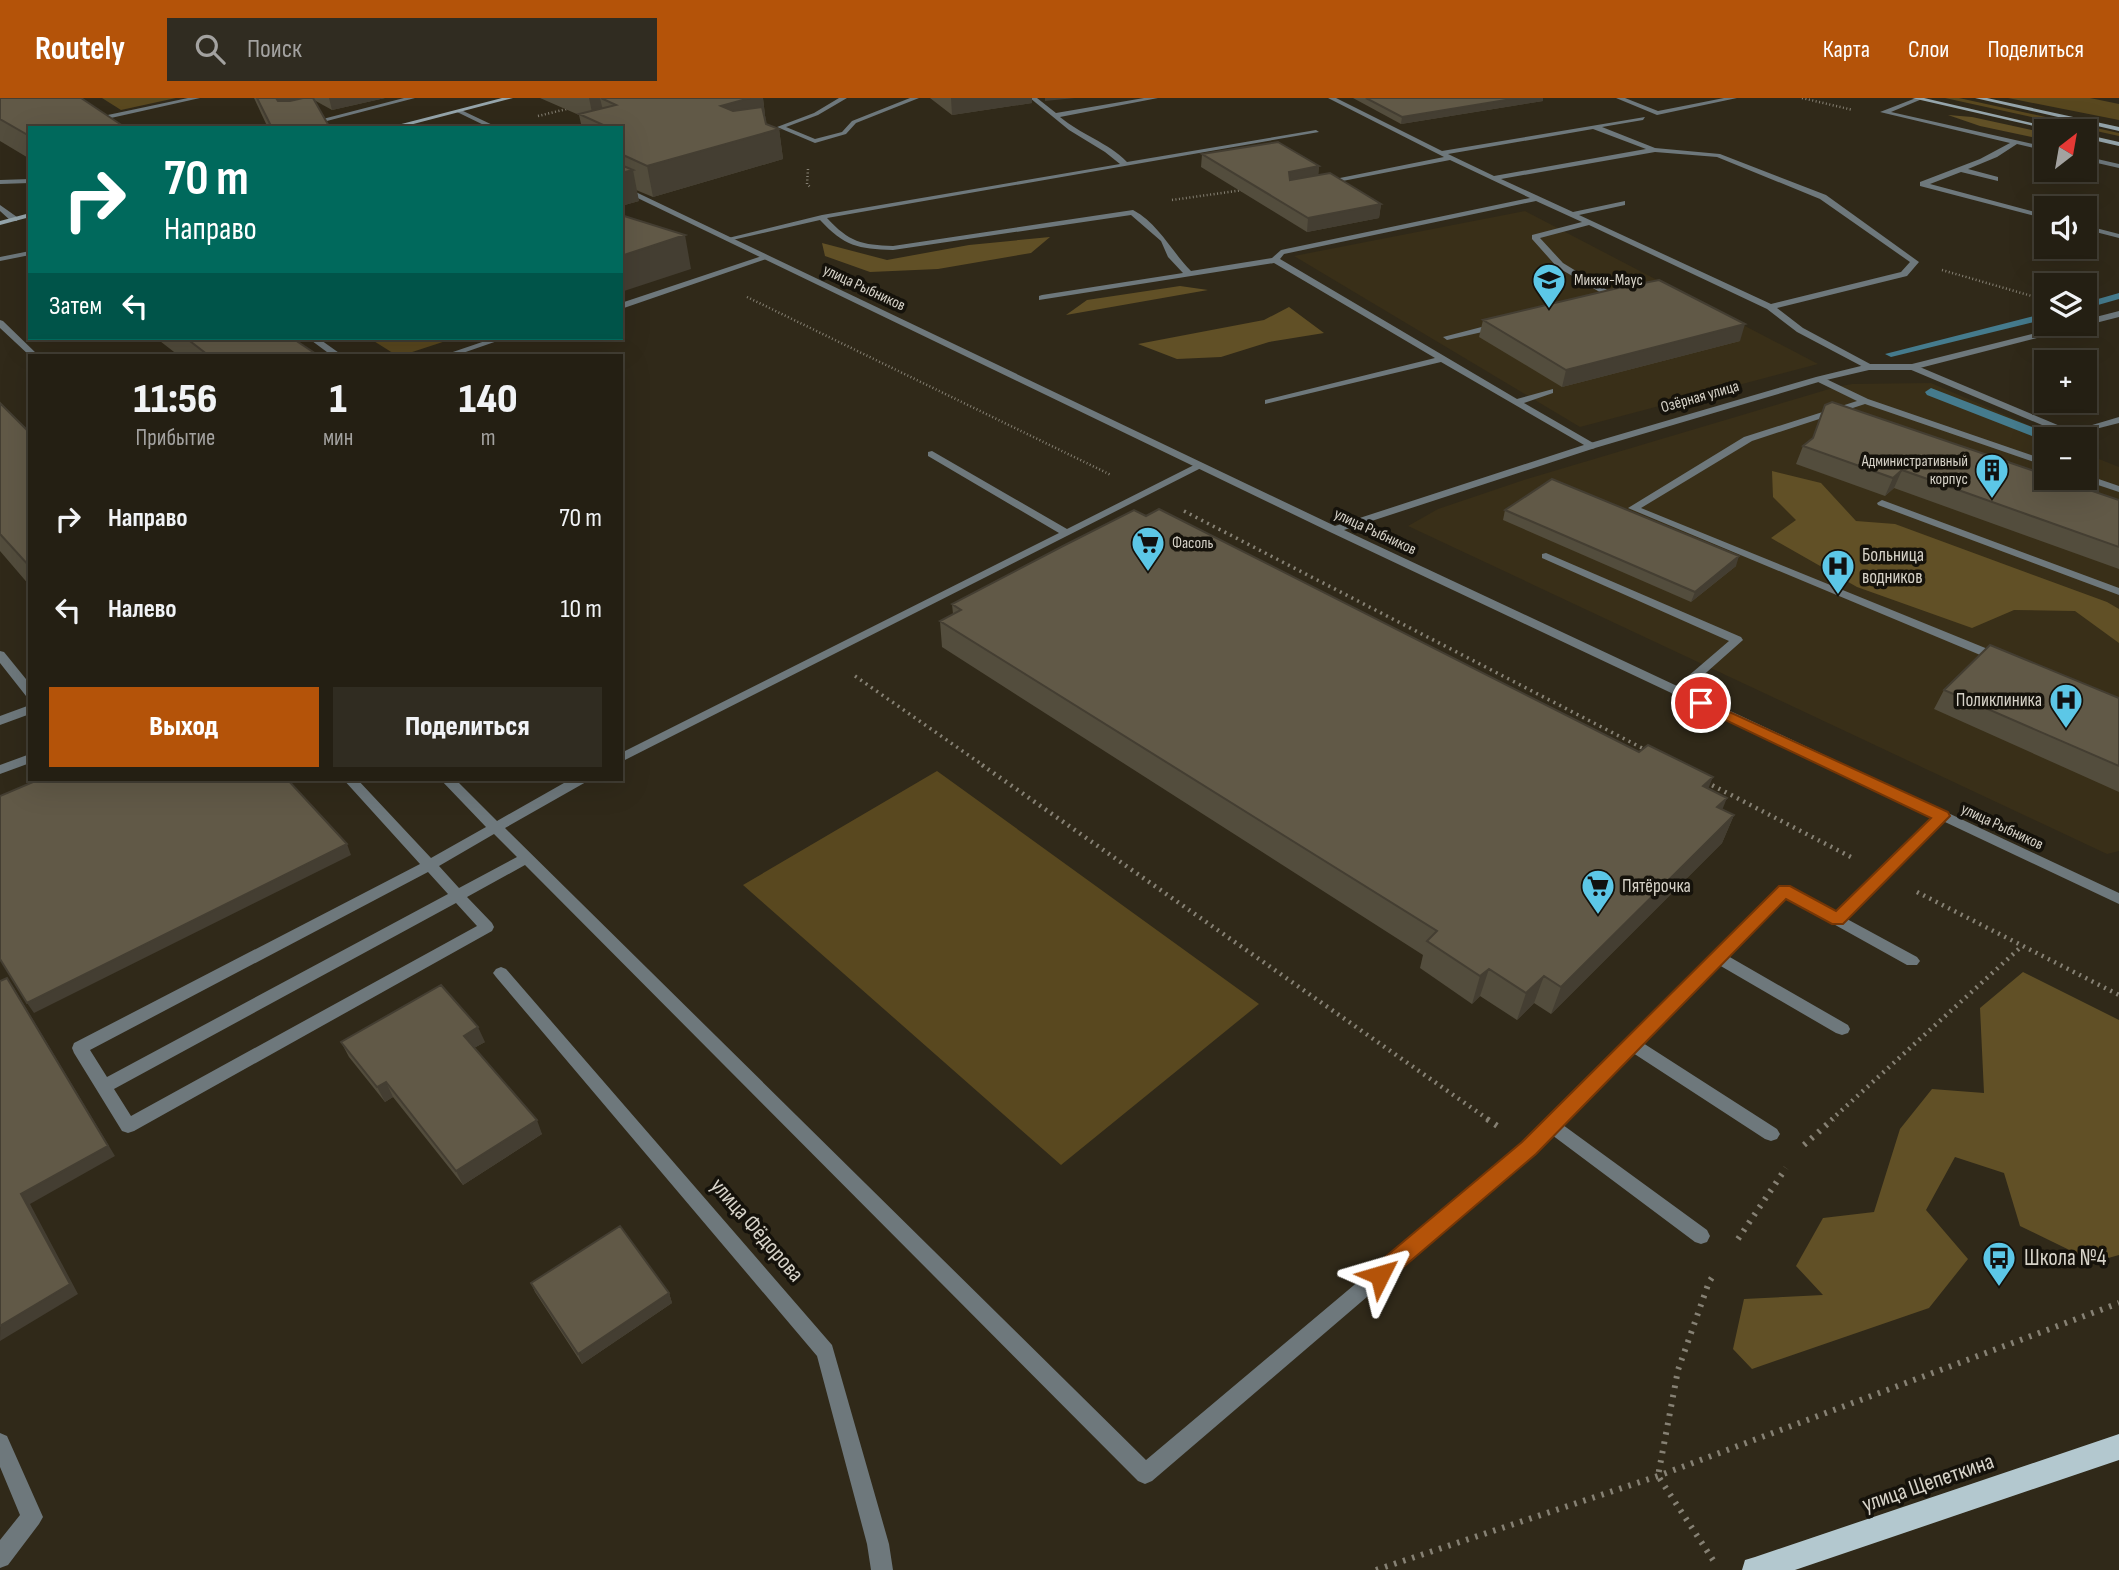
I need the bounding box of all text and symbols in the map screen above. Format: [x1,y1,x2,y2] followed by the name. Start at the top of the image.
[167,18,657,81] search box
[35,29,125,69] text: Routely
[191,30,229,68] icon: search
[247,34,302,65] text: Поиск
[1823,35,1870,64] text: Карта
[1908,35,1949,64] text: Слои
[1987,35,2084,64] text: Поделиться
[2034,119,2096,182] north arrow
[2034,119,2097,490] map controls
[164,150,249,209] text: 70 m
[49,154,140,245] icon: right
[2034,196,2097,259] button: sound
[164,210,257,249] text: Направо
[820,261,908,315] street label: улица Рыбников
[1530,261,1568,310] school or university icon: Микки-Маус
[1574,271,1643,290] place label: Микки-Маус
[2034,273,2097,336] button: layers
[116,287,154,325] icon: left
[49,291,102,322] text: Затем
[2034,350,2097,413] button: +
[133,374,217,425] text: 11:56
[330,374,347,425] text: 1
[459,374,518,425] text: 140
[1659,377,1741,417] street label: Озёрная улица
[136,424,215,452] text: Прибытие
[323,424,353,452] text: мин
[481,424,496,452] text: m
[2034,427,2097,490] button: −
[1973,451,2011,500] building icon: Административный корпус
[1861,452,1968,489] place label: Административный корпус
[49,500,87,538] icon: right
[108,503,187,534] text: Направо
[559,503,602,534] text: 70 m
[1331,505,1419,559] street label: улица Рыбников
[1129,524,1167,573] supermarket icon: Фасоль
[1172,534,1214,553] place label: Фасоль
[1862,544,1924,589] place label: Больница водников
[1819,547,1857,596] hospital icon: Больница водников
[49,591,87,629] icon: left
[108,594,177,625] text: Налево
[560,594,602,625] text: 10 m
[1671,673,1731,733] pin
[2047,681,2085,730] hospital icon: Поликлиника
[1682,684,1720,722] icon: arrive
[49,687,319,767] button: Выход
[333,687,602,767] button: Поделиться
[1956,689,2042,712] place label: Поликлиника
[1958,800,2046,854] street label: улица Рыбников
[1579,867,1617,916] supermarket icon: Пятёрочка
[1622,875,1691,898] place label: Пятёрочка
[704,1172,810,1288] street label: улица Фёдорова
[1343,1238,1417,1312] position arrow
[1980,1239,2018,1288] bus stop icon: Школа №4
[2024,1244,2107,1272] place label: Школа №4
[1858,1447,1998,1519] street label: улица Щепеткина

